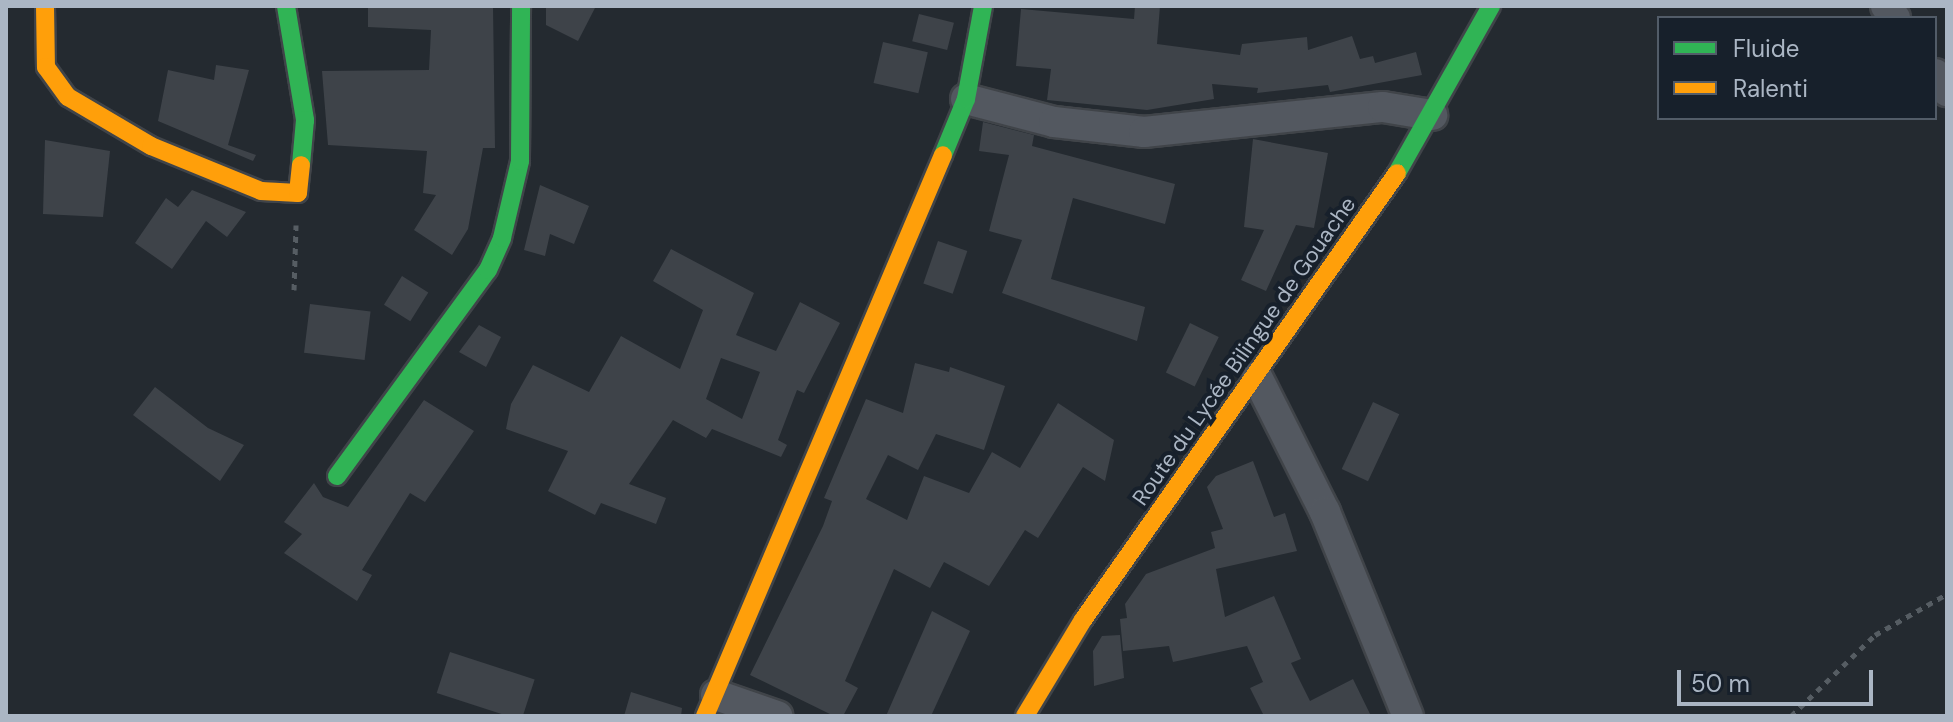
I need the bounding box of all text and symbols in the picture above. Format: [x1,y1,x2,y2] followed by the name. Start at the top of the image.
[1657,16,1937,120] legend
[1733,33,1799,64] text: Fluide
[1733,73,1808,104] text: Ralenti
[1127,192,1361,510] street label: Route du Lycée Bilingue de Gouache
[1681,654,1877,704] scale bar
[1691,668,1750,699] text: 50 m

